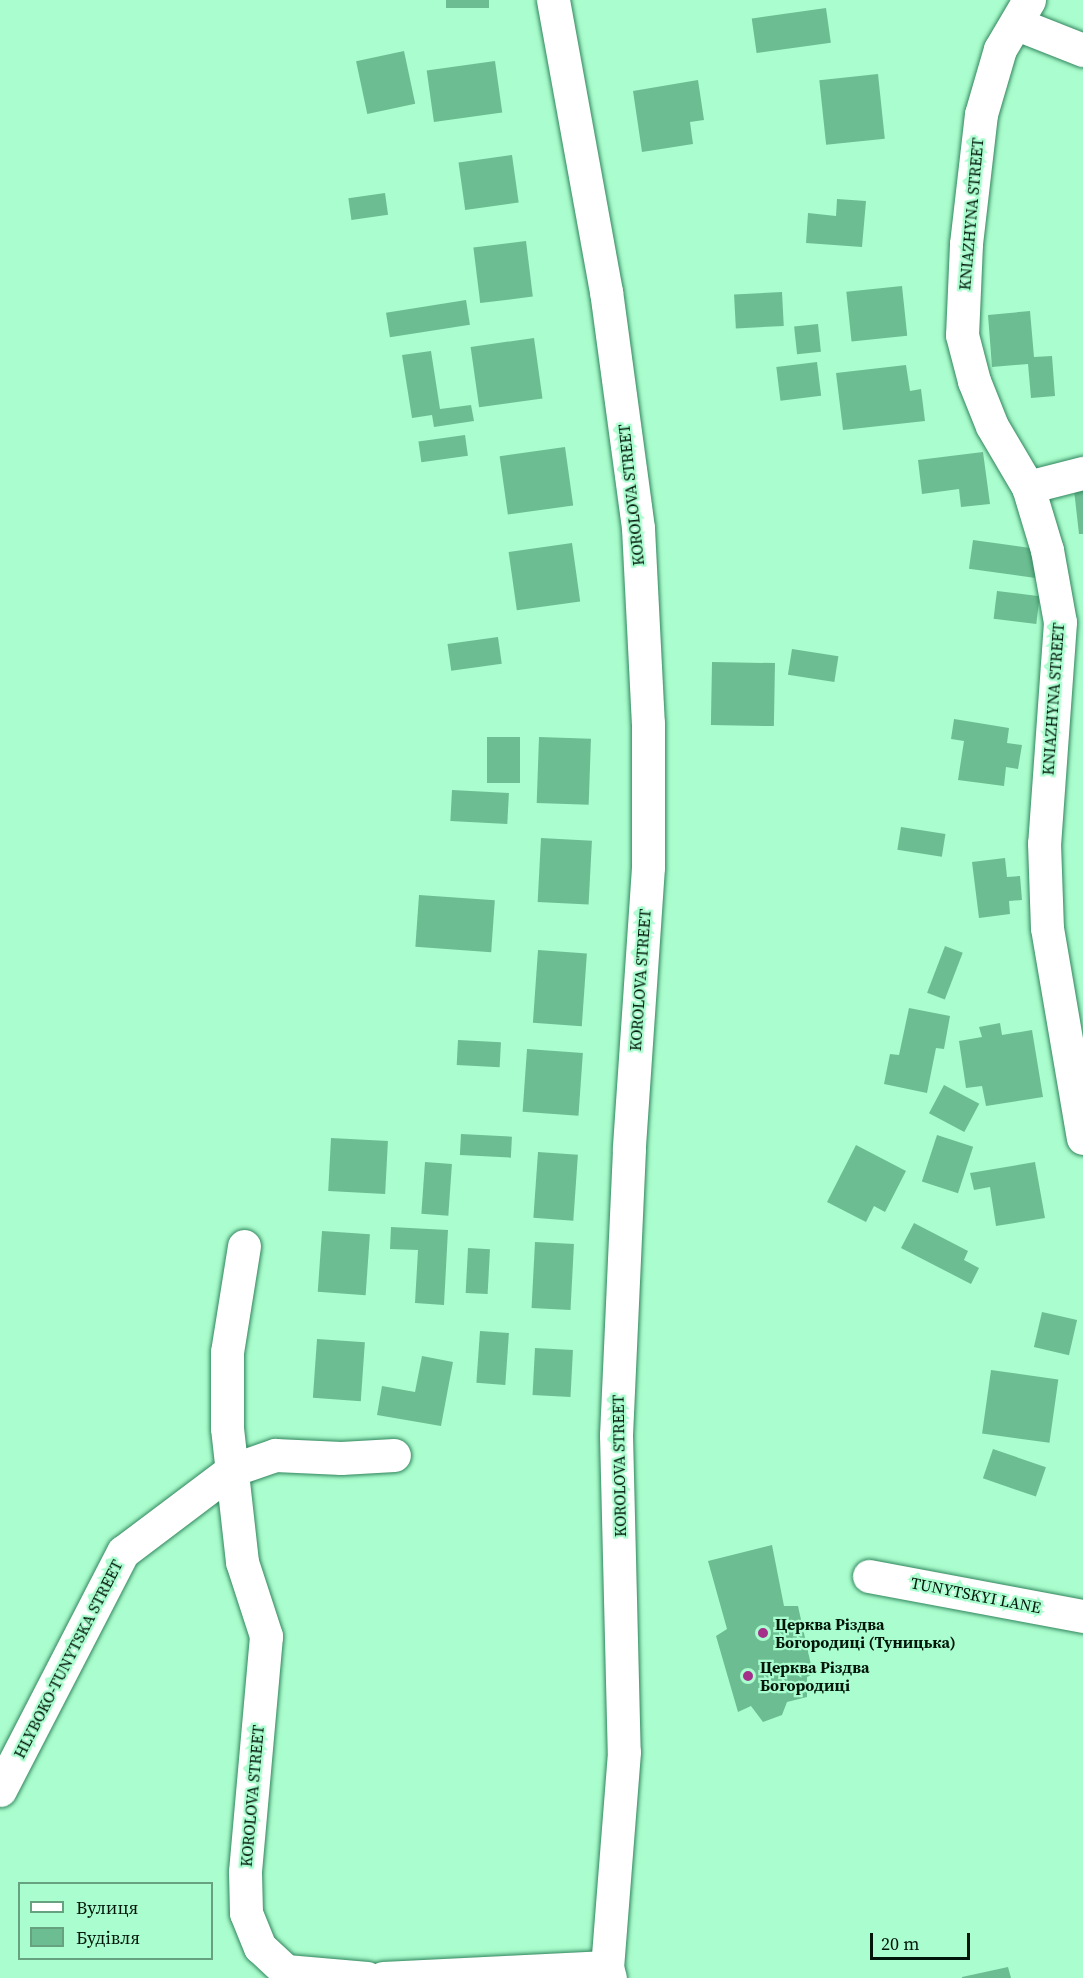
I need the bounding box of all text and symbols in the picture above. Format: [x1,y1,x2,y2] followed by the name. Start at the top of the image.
[955,137,987,291] street label: KNIAZHYNA STREET
[614,423,648,567] street label: KOROLOVA STREET
[1038,622,1068,776] street label: KNIAZHYNA STREET
[625,908,655,1052] street label: KOROLOVA STREET
[608,1395,630,1537] street label: KOROLOVA STREET
[9,1557,127,1761] street label: HLYBOKO-TUNYTSKA STREET
[909,1573,1043,1617] street label: TUNYTSKYI LANE
[775,1614,956,1652] place label: Церква Різдва Богородиці (Туницька)
[756,1626,770,1640] marker: Церква Різдва Богородиці (Туницька)
[760,1657,870,1695] place label: Церква Різдва Богородиці
[741,1669,755,1683] marker: Церква Різдва Богородиці
[236,1724,268,1868] street label: KOROLOVA STREET
[18,1882,213,1960] legend
[76,1895,138,1920] text: Вулиця
[873,1921,974,1959] scale bar
[76,1925,140,1950] text: Будівля
[881,1931,919,1956] text: 20 m

